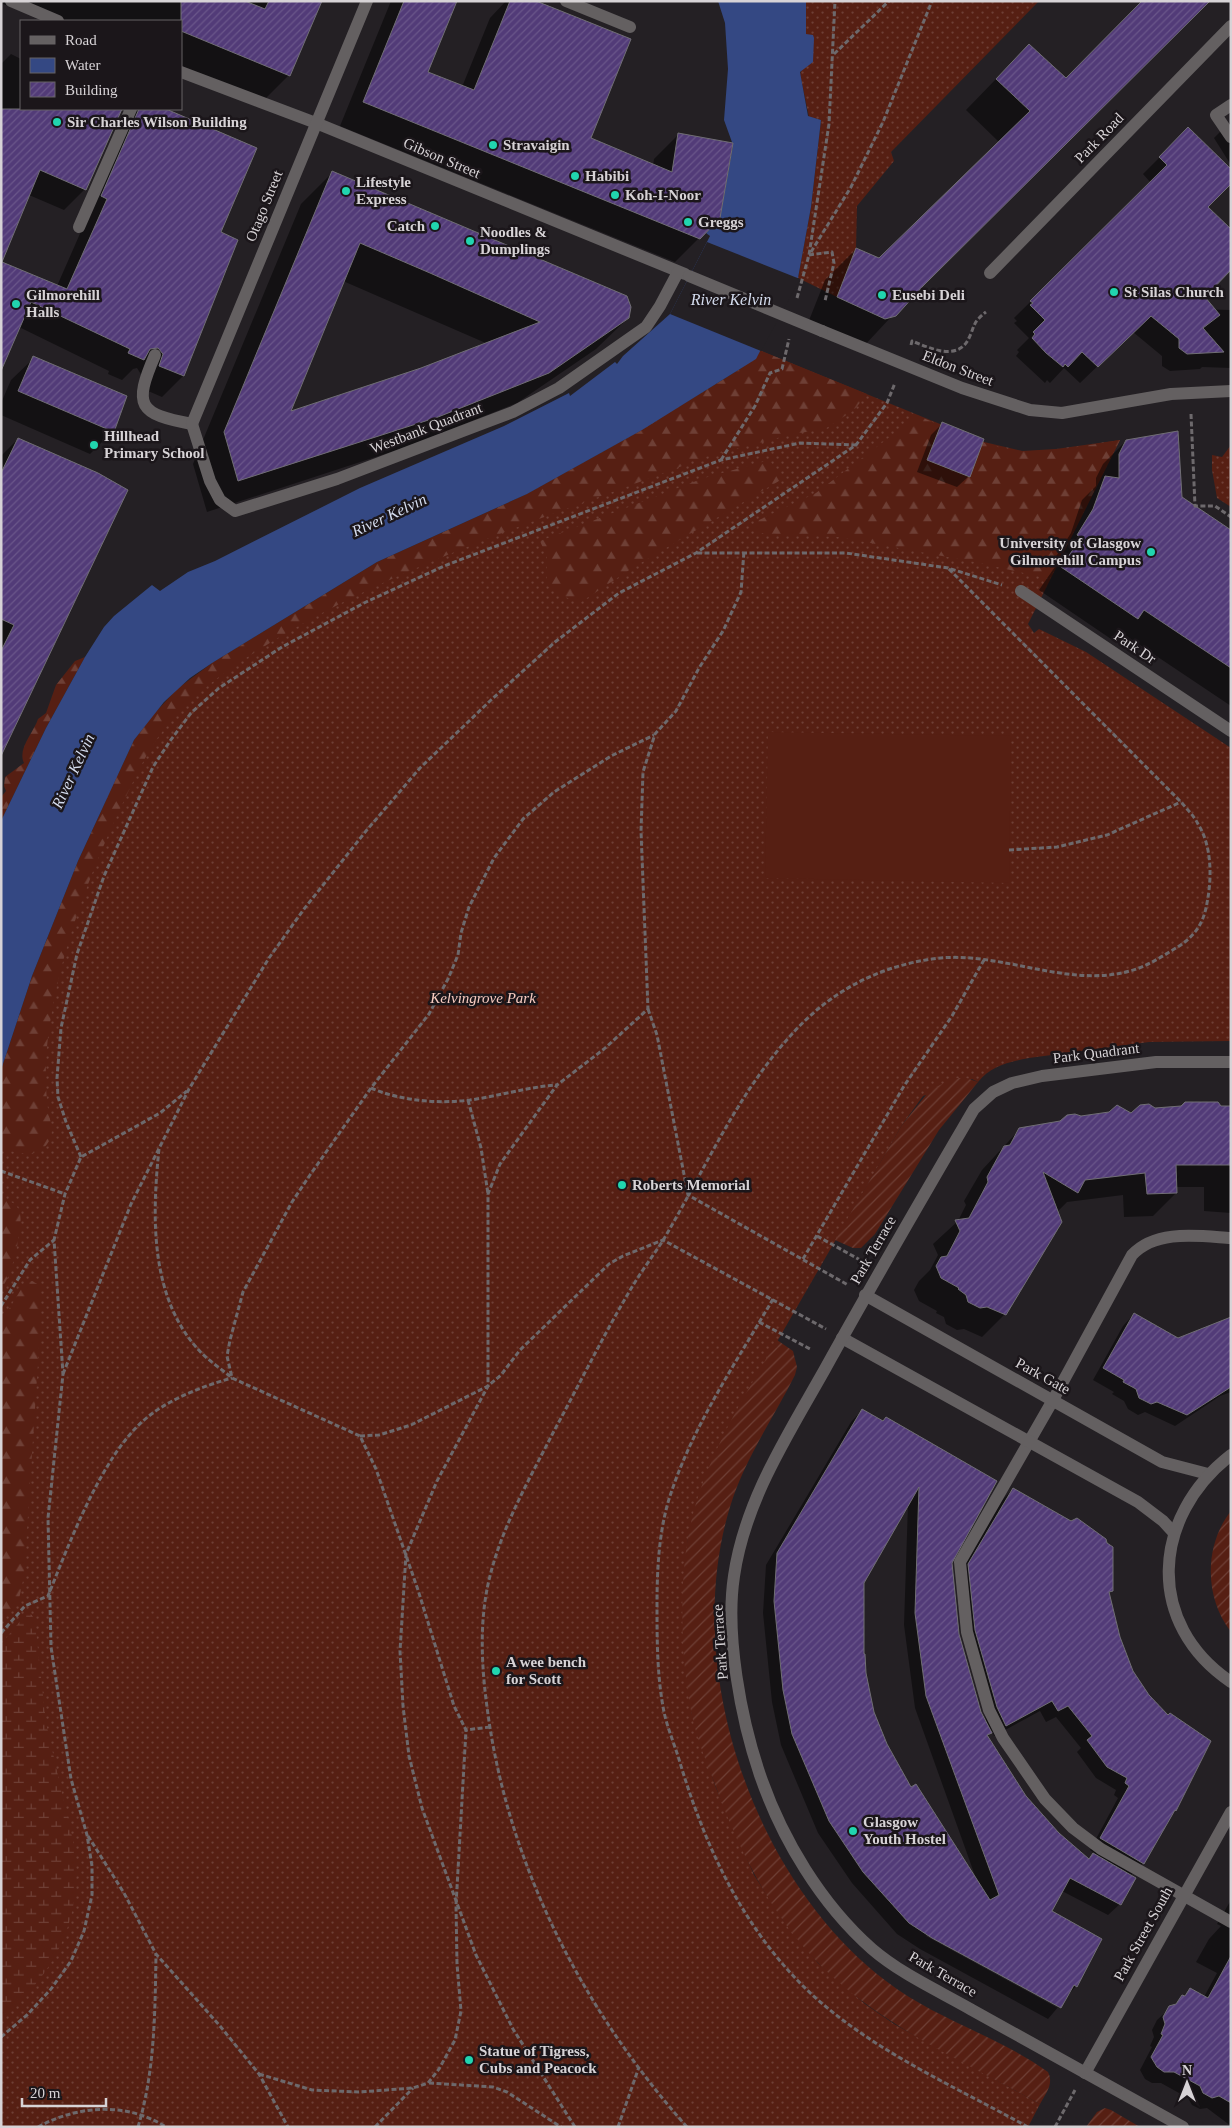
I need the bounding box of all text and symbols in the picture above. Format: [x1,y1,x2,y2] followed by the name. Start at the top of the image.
[20,20,182,110] legend
[65,32,97,48] text: Road
[65,57,100,73] text: Water
[65,82,118,98] text: Building
[1071,109,1127,166] street label: Park Road
[67,114,247,130] place label: Sir Charles Wilson Building
[51,116,63,128] marker: Sir Charles Wilson Building
[401,135,484,182] street label: Gibson Street
[503,137,570,153] place label: Stravaigin
[487,139,499,151] marker: Stravaigin
[242,167,286,244] street label: Otago Street
[585,168,629,184] place label: Habibi
[569,170,581,182] marker: Habibi
[356,174,411,207] place label: Lifestyle Express
[340,185,352,197] marker: Lifestyle Express
[625,187,701,203] place label: Koh-I-Noor
[609,189,621,201] marker: Koh-I-Noor
[698,214,744,230] place label: Greggs
[682,216,694,228] marker: Greggs
[387,218,426,234] place label: Catch
[429,220,441,232] marker: Catch
[480,224,550,257] place label: Noodles & Dumplings
[464,235,476,247] marker: Noodles & Dumplings
[1124,284,1224,300] place label: St Silas Church
[1108,286,1120,298] marker: St Silas Church
[26,287,100,320] place label: Gilmorehill Halls
[892,287,965,303] place label: Eusebi Deli
[876,289,888,301] marker: Eusebi Deli
[690,291,771,308] water label: River Kelvin
[10,298,22,310] marker: Gilmorehill Halls
[920,347,996,389] street label: Eldon Street
[368,399,485,457] street label: Westbank Quadrant
[104,428,204,461] place label: Hillhead Primary School
[88,439,100,451] marker: Hillhead Primary School
[348,490,429,540] water label: River Kelvin
[999,535,1141,568] place label: University of Glasgow Gilmorehill Campus
[1145,546,1157,558] marker: University of Glasgow Gilmorehill Campus
[1111,627,1159,667] street label: Park Dr
[48,731,98,812] water label: River Kelvin
[429,990,536,1006] park label: Kelvingrove Park
[1052,1040,1141,1066] street label: Park Quadrant
[632,1177,750,1193] place label: Roberts Memorial
[616,1179,628,1191] marker: Roberts Memorial
[847,1213,899,1287] street label: Park Terrace
[1013,1355,1073,1398] street label: Park Gate
[709,1603,731,1680] street label: Park Terrace
[506,1654,587,1687] place label: A wee bench for Scott
[490,1665,502,1677] marker: A wee bench for Scott
[863,1814,946,1847] place label: Glasgow Youth Hostel
[847,1825,859,1837] marker: Glasgow Youth Hostel
[1111,1884,1176,1984] street label: Park Street South
[906,1948,980,2000] street label: Park Terrace
[479,2043,597,2076] place label: Statue of Tigress, Cubs and Peacock
[463,2054,475,2066] marker: Statue of Tigress, Cubs and Peacock
[1162,2058,1212,2108] north arrow
[1182,2063,1192,2078] text: N
[22,2076,106,2108] scale bar
[30,2085,61,2101] text: 20 m

